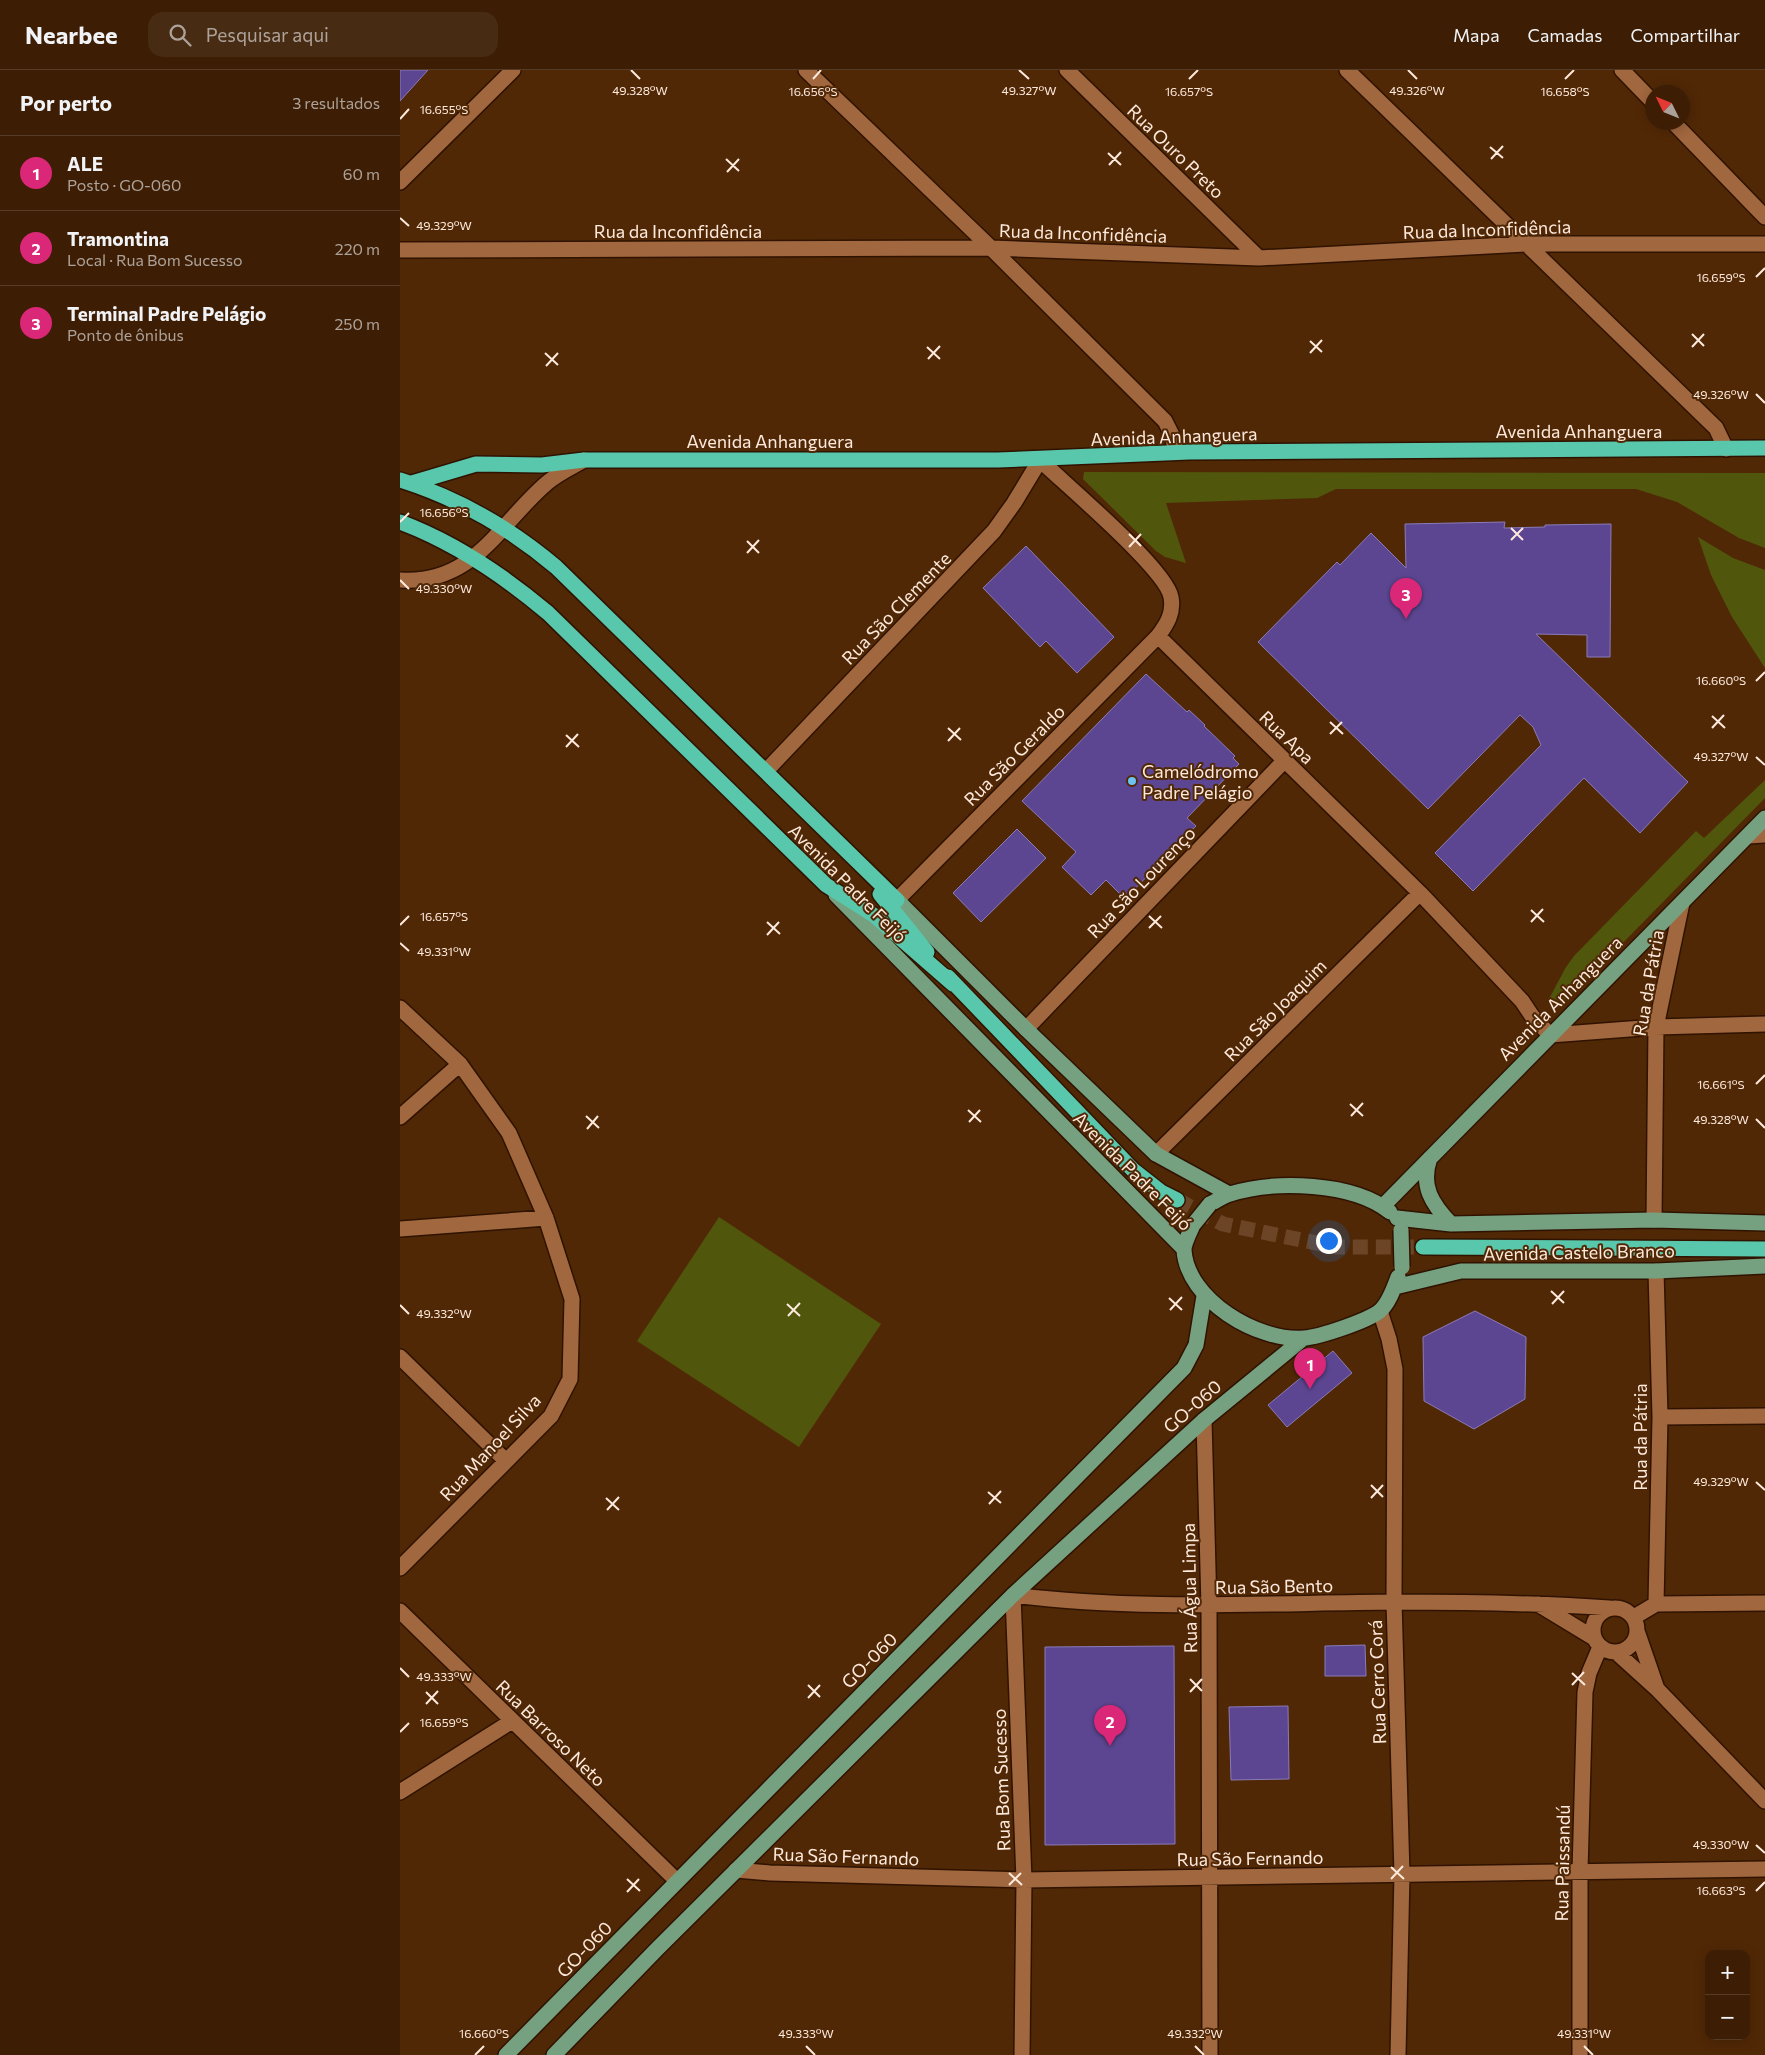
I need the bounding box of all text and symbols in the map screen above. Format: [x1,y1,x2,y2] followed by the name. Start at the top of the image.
[148,12,498,57] search box
[25,20,118,49] text: Nearbee
[166,21,194,49] icon: search
[206,23,329,46] text: Pesquisar aqui
[1453,24,1500,46] text: Mapa
[1528,24,1602,46] text: Camadas
[1630,24,1740,46] text: Compartilhar
[612,83,668,97] text: 49.328°W
[1002,83,1056,97] text: 49.327°W
[1389,83,1445,97] text: 49.326°W
[789,84,837,98] text: 16.656°S
[1165,84,1213,98] text: 16.657°S
[1541,84,1589,98] text: 16.658°S
[1645,85,1690,130] north arrow
[20,90,112,115] text: Por perto
[292,93,380,112] text: 3 resultados
[1123,99,1229,203] street label: Rua Ouro Preto
[420,102,468,116] text: 16.655°S
[67,152,103,175] text: ALE
[32,164,40,183] text: 1
[343,164,380,183] text: 60 m
[67,175,181,194] text: Posto · GO-060
[1402,215,1572,243] street label: Rua da Inconfidência
[416,218,472,232] text: 49.329°W
[998,219,1168,247] street label: Rua da Inconfidência
[594,220,762,242] street label: Rua da Inconfidência
[67,227,169,250] text: Tramontina
[31,239,41,258] text: 2
[335,239,380,258] text: 220 m
[67,250,243,269] text: Local · Rua Bom Sucesso
[1697,270,1745,284] text: 16.659°S
[67,302,266,325] text: Terminal Padre Pelágio
[31,314,41,333] text: 3
[334,314,380,333] text: 250 m
[67,325,184,344] text: Ponto de ônibus
[1693,387,1749,401] text: 49.326°W
[1496,420,1662,442] street label: Avenida Anhanguera
[1090,422,1258,450] street label: Avenida Anhanguera
[687,430,853,452] street label: Avenida Anhanguera
[420,505,468,519] text: 16.656°S
[837,547,955,669] street label: Rua São Clemente
[1390,578,1422,619] pin: 3
[416,581,472,595] text: 49.330°W
[1696,673,1746,687] text: 16.660°S
[959,700,1069,810] street label: Rua São Geraldo
[1255,706,1319,768] street label: Rua Apa
[1694,749,1748,763] text: 49.327°W
[1142,760,1259,803] place label: Camelódromo Padre Pelágio
[1126,775,1138,787] marker: Camelódromo Padre Pelágio
[784,819,912,947] street label: Avenida Padre Feijó
[1082,822,1200,942] street label: Rua São Lourenço
[420,909,468,923] text: 16.657°S
[1628,928,1668,1038] street label: Rua da Pátria
[1493,931,1627,1065] street label: Avenida Anhanguera
[417,944,471,958] text: 49.331°W
[1219,954,1331,1066] street label: Rua São Joaquim
[1697,1077,1745,1091] text: 16.661°S
[1069,1107,1197,1235] street label: Avenida Padre Feijó
[1693,1112,1749,1126] text: 49.328°W
[1316,1228,1342,1254] your location
[1483,1239,1675,1265] street label: Avenida Castelo Branco
[416,1306,472,1320] text: 49.332°W
[1294,1348,1326,1389] pin: 1
[1158,1375,1226,1437] street label: GO-060
[1629,1383,1651,1491] street label: Rua da Pátria
[435,1389,545,1505] street label: Rua Manoel Silva
[1693,1474,1749,1488] text: 49.329°W
[1177,1523,1201,1653] street label: Rua Água Limpa
[1215,1574,1333,1598] street label: Rua São Bento
[1364,1619,1390,1745] street label: Rua Cerro Corá
[837,1628,901,1692] street label: GO-060
[416,1669,472,1683] text: 49.333°W
[492,1675,610,1791] street label: Rua Barroso Neto
[1094,1705,1126,1746] pin: 2
[988,1708,1014,1852] street label: Rua Bom Sucesso
[420,1715,468,1729] text: 16.659°S
[1550,1804,1574,1922] street label: Rua Paissandú
[1693,1837,1749,1851] text: 49.330°W
[772,1842,920,1870] street label: Rua São Fernando
[1176,1846,1324,1870] street label: Rua São Fernando
[1697,1883,1745,1897] text: 16.663°S
[552,1916,616,1982] street label: GO-060
[1705,1950,1750,2040] map controls
[1705,1950,1750,1995] button: +
[1705,1995,1750,2040] button: −
[459,2026,509,2040] text: 16.660°S
[778,2026,834,2040] text: 49.333°W
[1167,2026,1223,2040] text: 49.332°W
[1557,2026,1611,2040] text: 49.331°W

